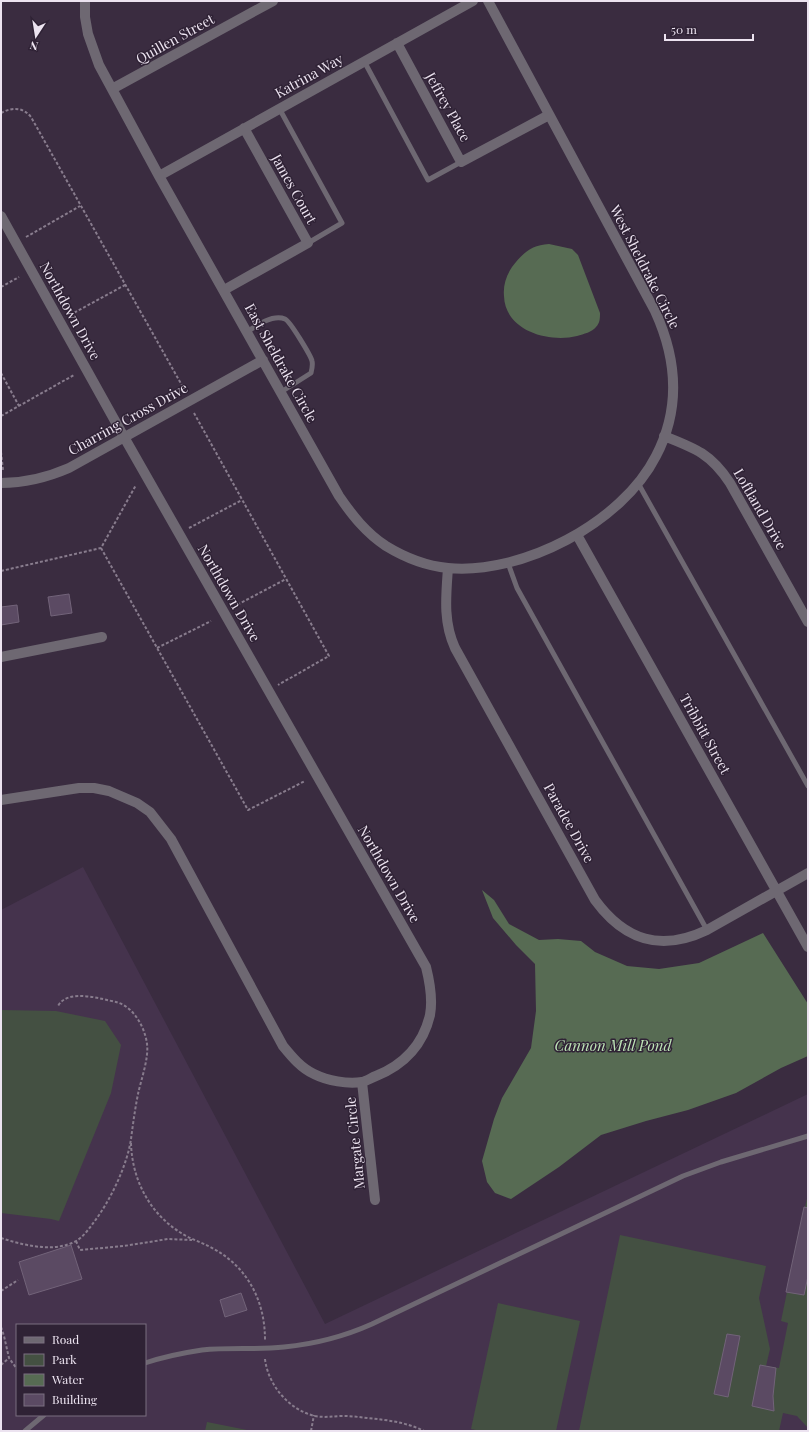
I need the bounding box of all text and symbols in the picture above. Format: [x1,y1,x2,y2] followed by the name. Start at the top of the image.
[132,9,218,68] street label: Quillen Street
[16,16,56,56] north arrow
[665,16,753,42] scale bar
[671,21,697,37] text: 50 m
[28,38,39,54] text: N
[271,49,346,102] street label: Katrina Way
[421,68,475,145] street label: Jeffrey Place
[267,150,322,228] street label: James Court
[606,201,685,332] street label: West Sheldrake Circle
[36,258,105,363] street label: Northdown Drive
[241,300,322,426] street label: East Sheldrake Circle
[65,378,191,459] street label: Charring Cross Drive
[730,465,791,553] street label: Loftland Drive
[194,541,265,645] street label: Northdown Drive
[676,690,736,778] street label: Tribbitt Street
[540,780,599,866] street label: Paradee Drive
[354,822,425,926] street label: Northdown Drive
[554,1035,672,1055] water label: Cannon Mill Pond
[340,1096,369,1190] street label: Margate Circle
[16,1324,146,1416] legend
[52,1331,79,1347] text: Road
[52,1351,77,1367] text: Park
[51,1371,85,1387] text: Water
[52,1391,98,1407] text: Building

